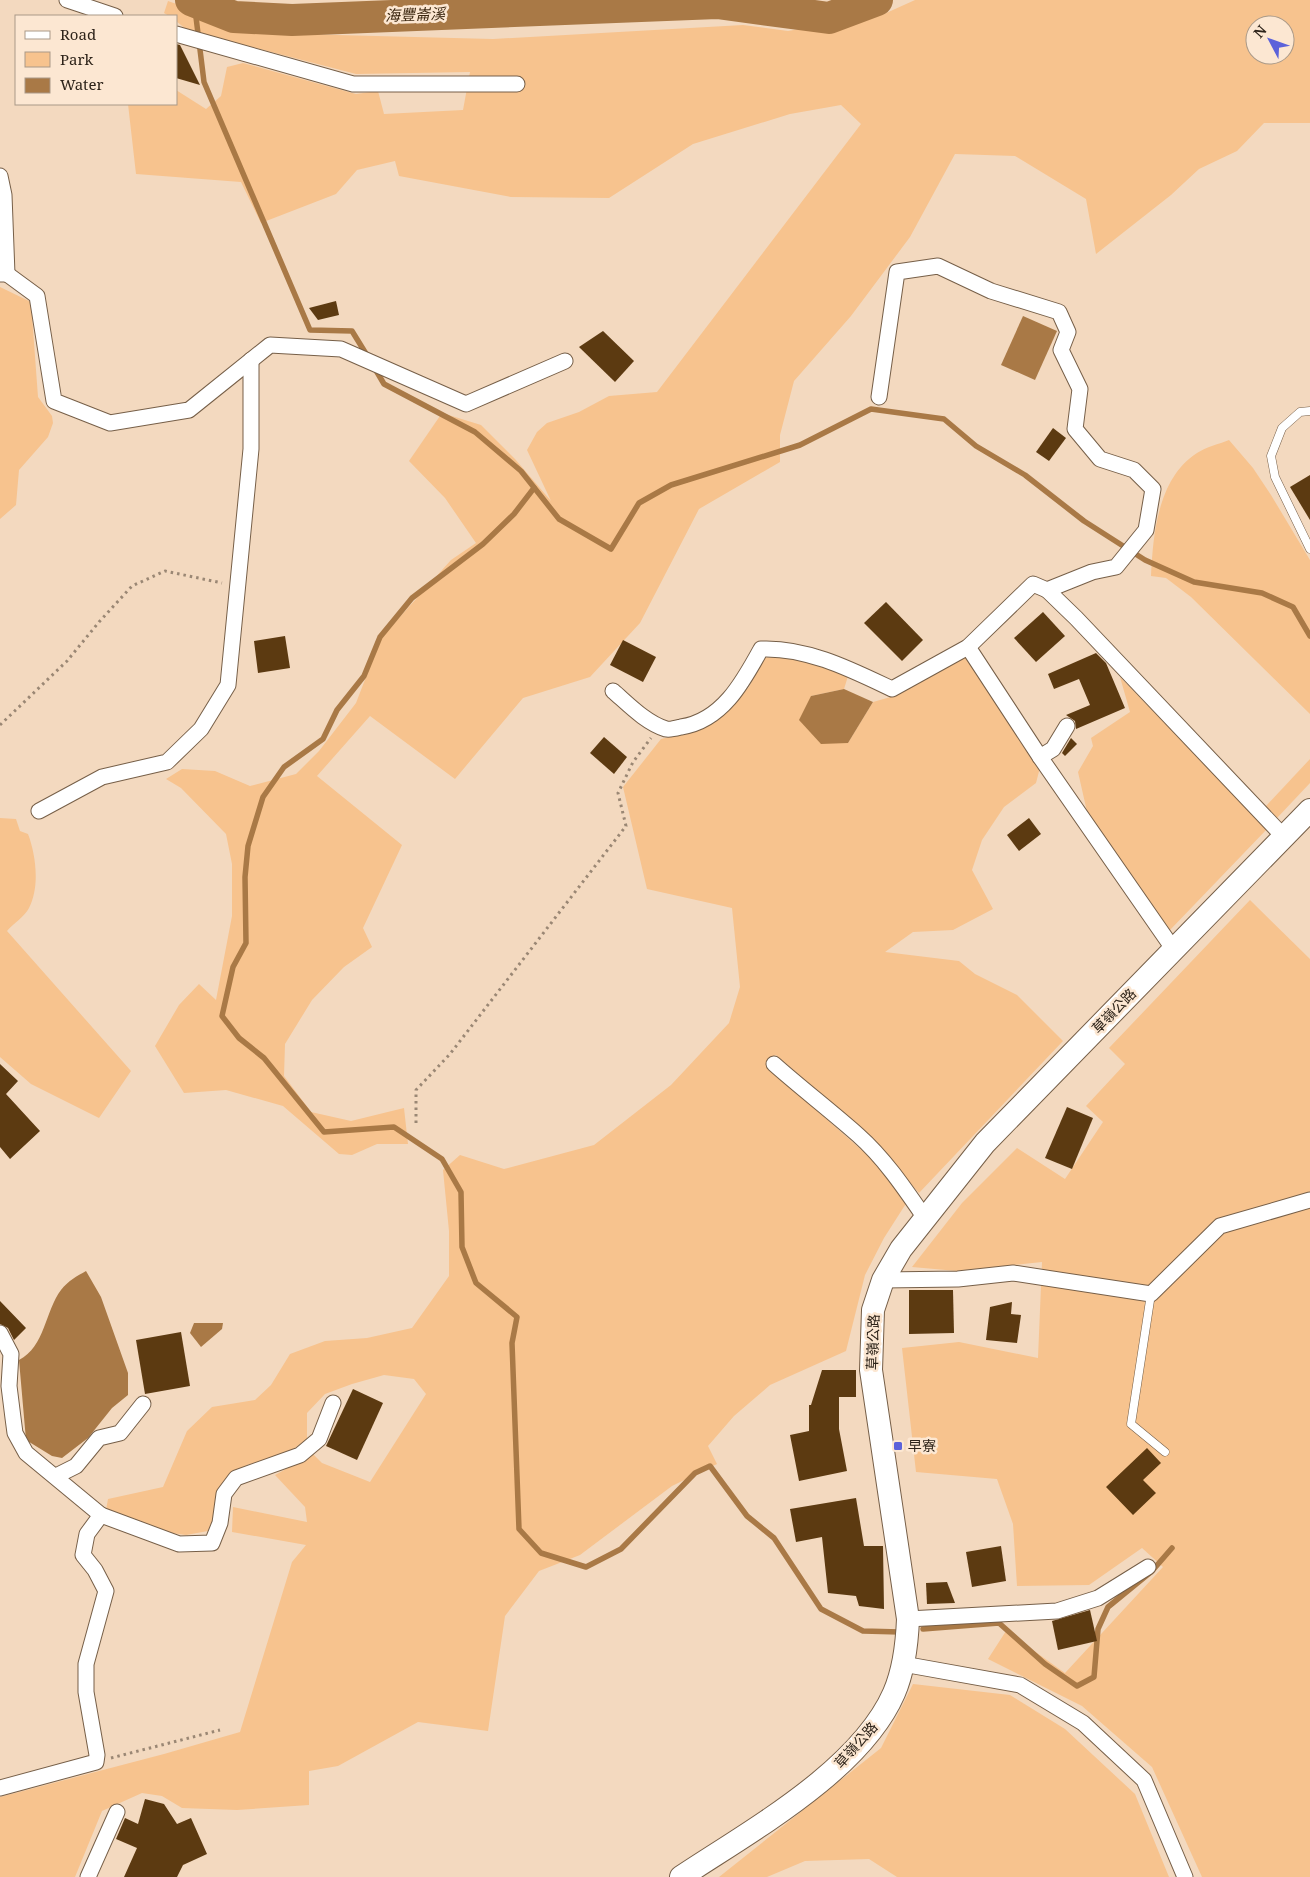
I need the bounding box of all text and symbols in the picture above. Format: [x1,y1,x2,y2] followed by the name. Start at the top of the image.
[385,3,447,25] water label: 海豐崙溪
[15,15,178,105] legend
[1245,15,1295,65] north arrow
[1249,21,1271,42] text: N
[60,24,96,44] text: Road
[60,49,94,69] text: Park
[60,74,103,94] text: Water
[1087,984,1140,1037] street label: 草嶺公路
[862,1314,883,1370] street label: 草嶺公路
[908,1436,936,1455] place label: 早寮
[892,1440,904,1452] marker: 早寮
[830,1718,881,1772] street label: 草嶺公路

